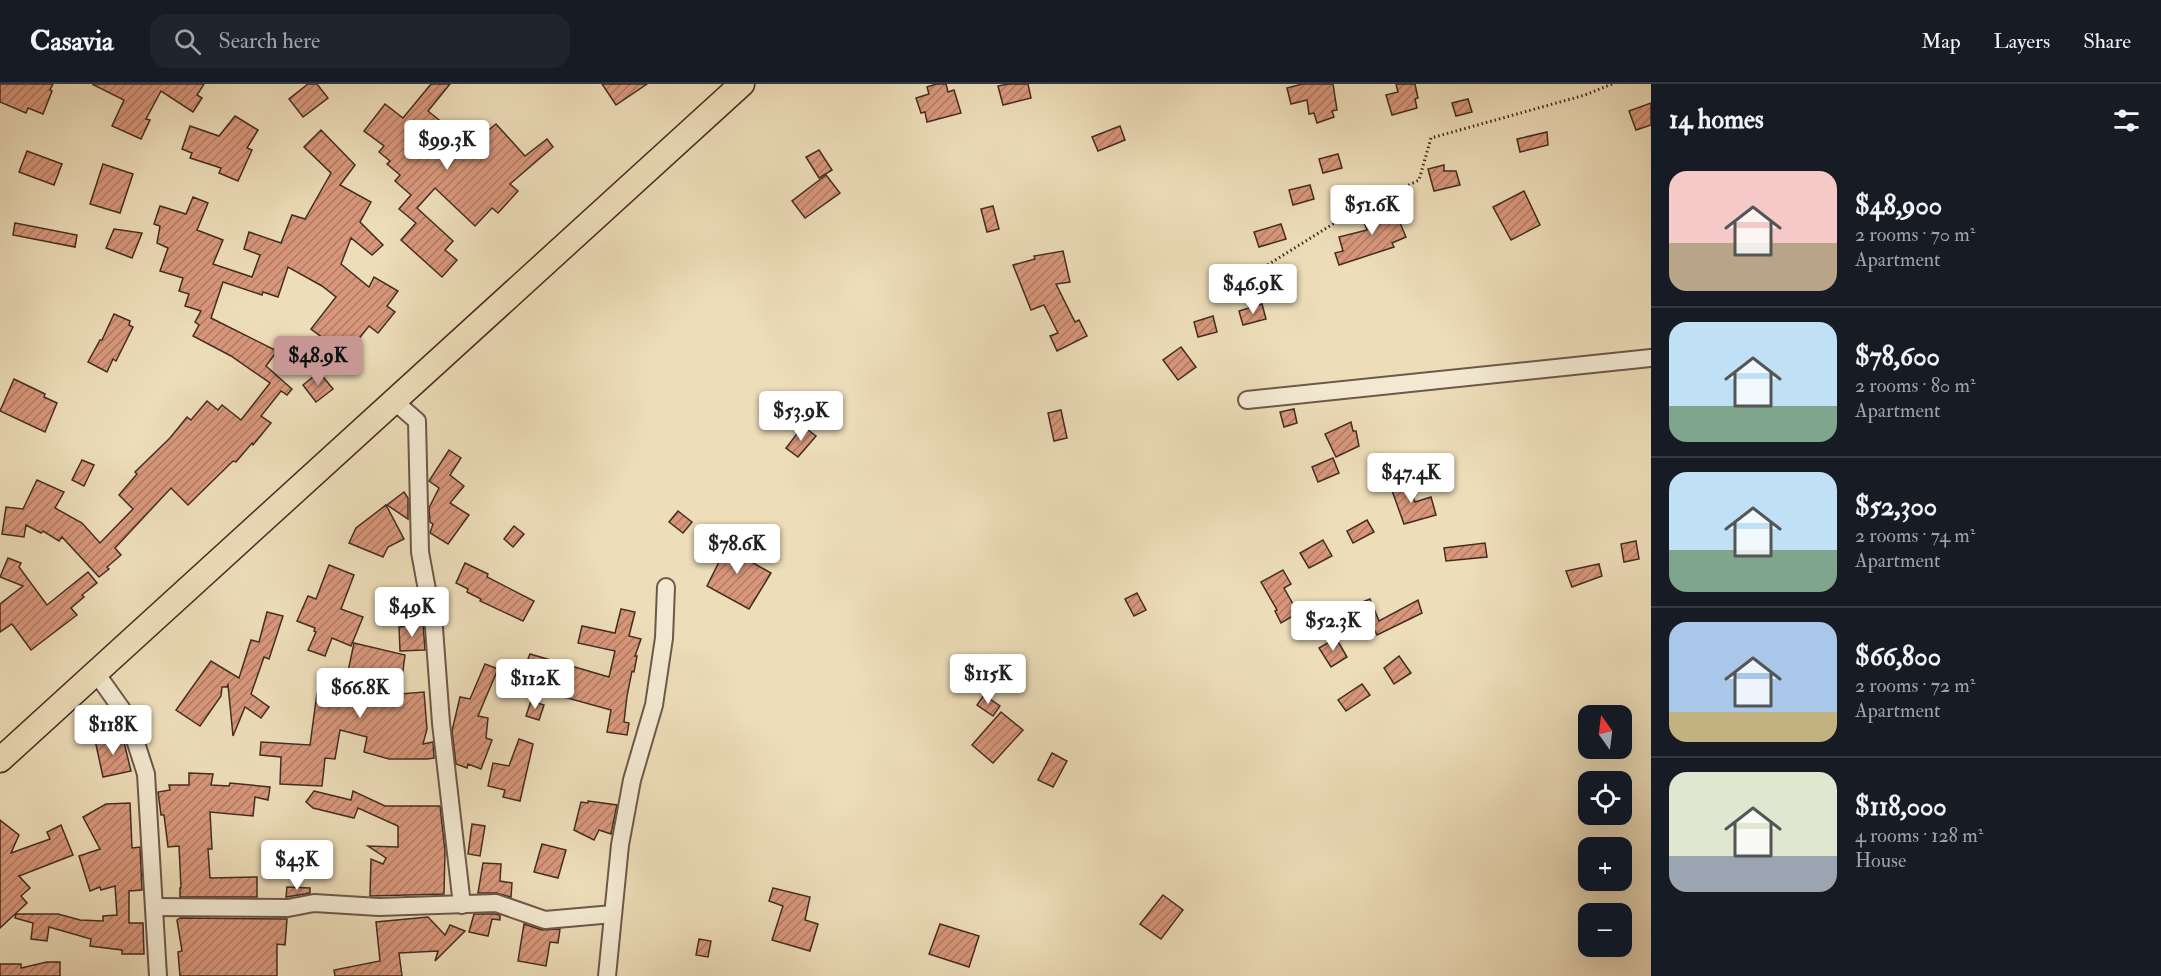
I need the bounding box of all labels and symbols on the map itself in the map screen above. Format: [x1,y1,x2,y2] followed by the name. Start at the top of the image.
[398,120,496,171] pin: $99.3K
[1323,185,1421,236] pin: $51.6K
[1204,264,1302,315] pin: $46.9K
[269,336,367,387] pin: $48.9K
[752,391,850,442] pin: $53.9K
[1362,453,1460,504] pin: $47.4K
[688,524,786,575] pin: $78.6K
[376,587,448,638] pin: $49K
[1284,601,1382,652] pin: $52.3K
[946,654,1030,705] pin: $115K
[493,659,577,710] pin: $112K
[311,668,409,719] pin: $66.8K
[71,705,155,756] pin: $118K
[1578,705,1632,759] north arrow
[261,840,333,891] pin: $43K

